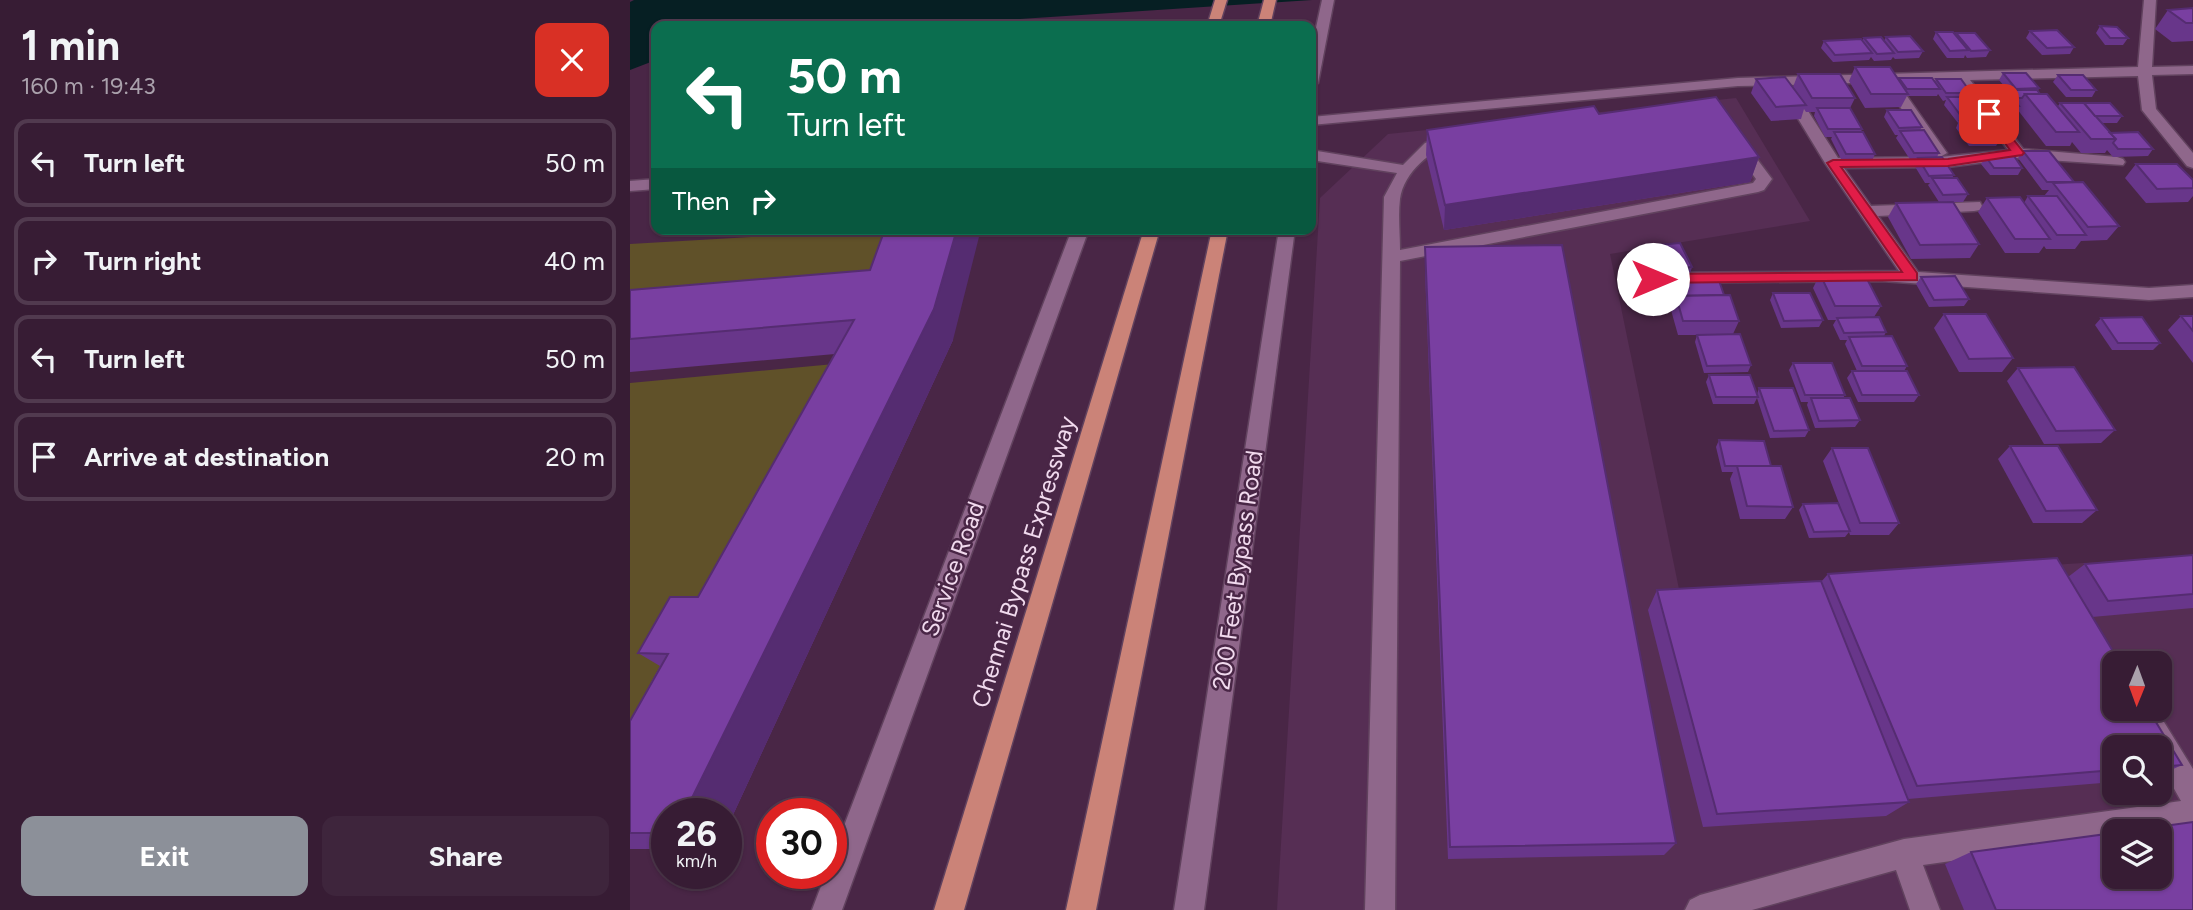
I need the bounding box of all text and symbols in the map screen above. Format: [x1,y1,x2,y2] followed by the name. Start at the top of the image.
[21,20,120,71] text: 1 min
[535,23,609,97] button: close
[787,46,902,105] text: 50 m
[672,49,763,140] icon: left
[21,72,156,100] text: 160 m · 19:43
[1959,84,2019,144] pin
[1970,95,2008,133] icon: arrive
[787,106,906,144] text: Turn left
[25,144,63,182] icon: left
[84,147,185,179] text: Turn left
[545,147,605,179] text: 50 m
[744,182,782,220] icon: right
[672,185,730,217] text: Then
[25,242,63,280] icon: right
[1616,242,1690,316] position arrow
[84,245,201,277] text: Turn right
[544,245,605,277] text: 40 m
[25,340,63,378] icon: left
[84,343,185,375] text: Turn left
[545,343,605,375] text: 50 m
[965,412,1082,711] street label: Chennai Bypass Expressway
[25,438,63,476] icon: arrive
[84,441,329,473] text: Arrive at destination
[545,441,605,473] text: 20 m
[1206,448,1269,692] street label: 200 Feet Bypass Road
[915,497,990,640] street label: Service Road
[2102,651,2172,721] north arrow
[2102,651,2172,889] map controls
[2102,735,2172,805] button: search
[756,798,847,889] speed limit sign: 30
[676,813,717,855] text: 26
[21,816,308,896] button: Exit
[322,816,609,896] button: Share
[2102,819,2172,889] button: layers
[676,850,717,872] text: km/h

